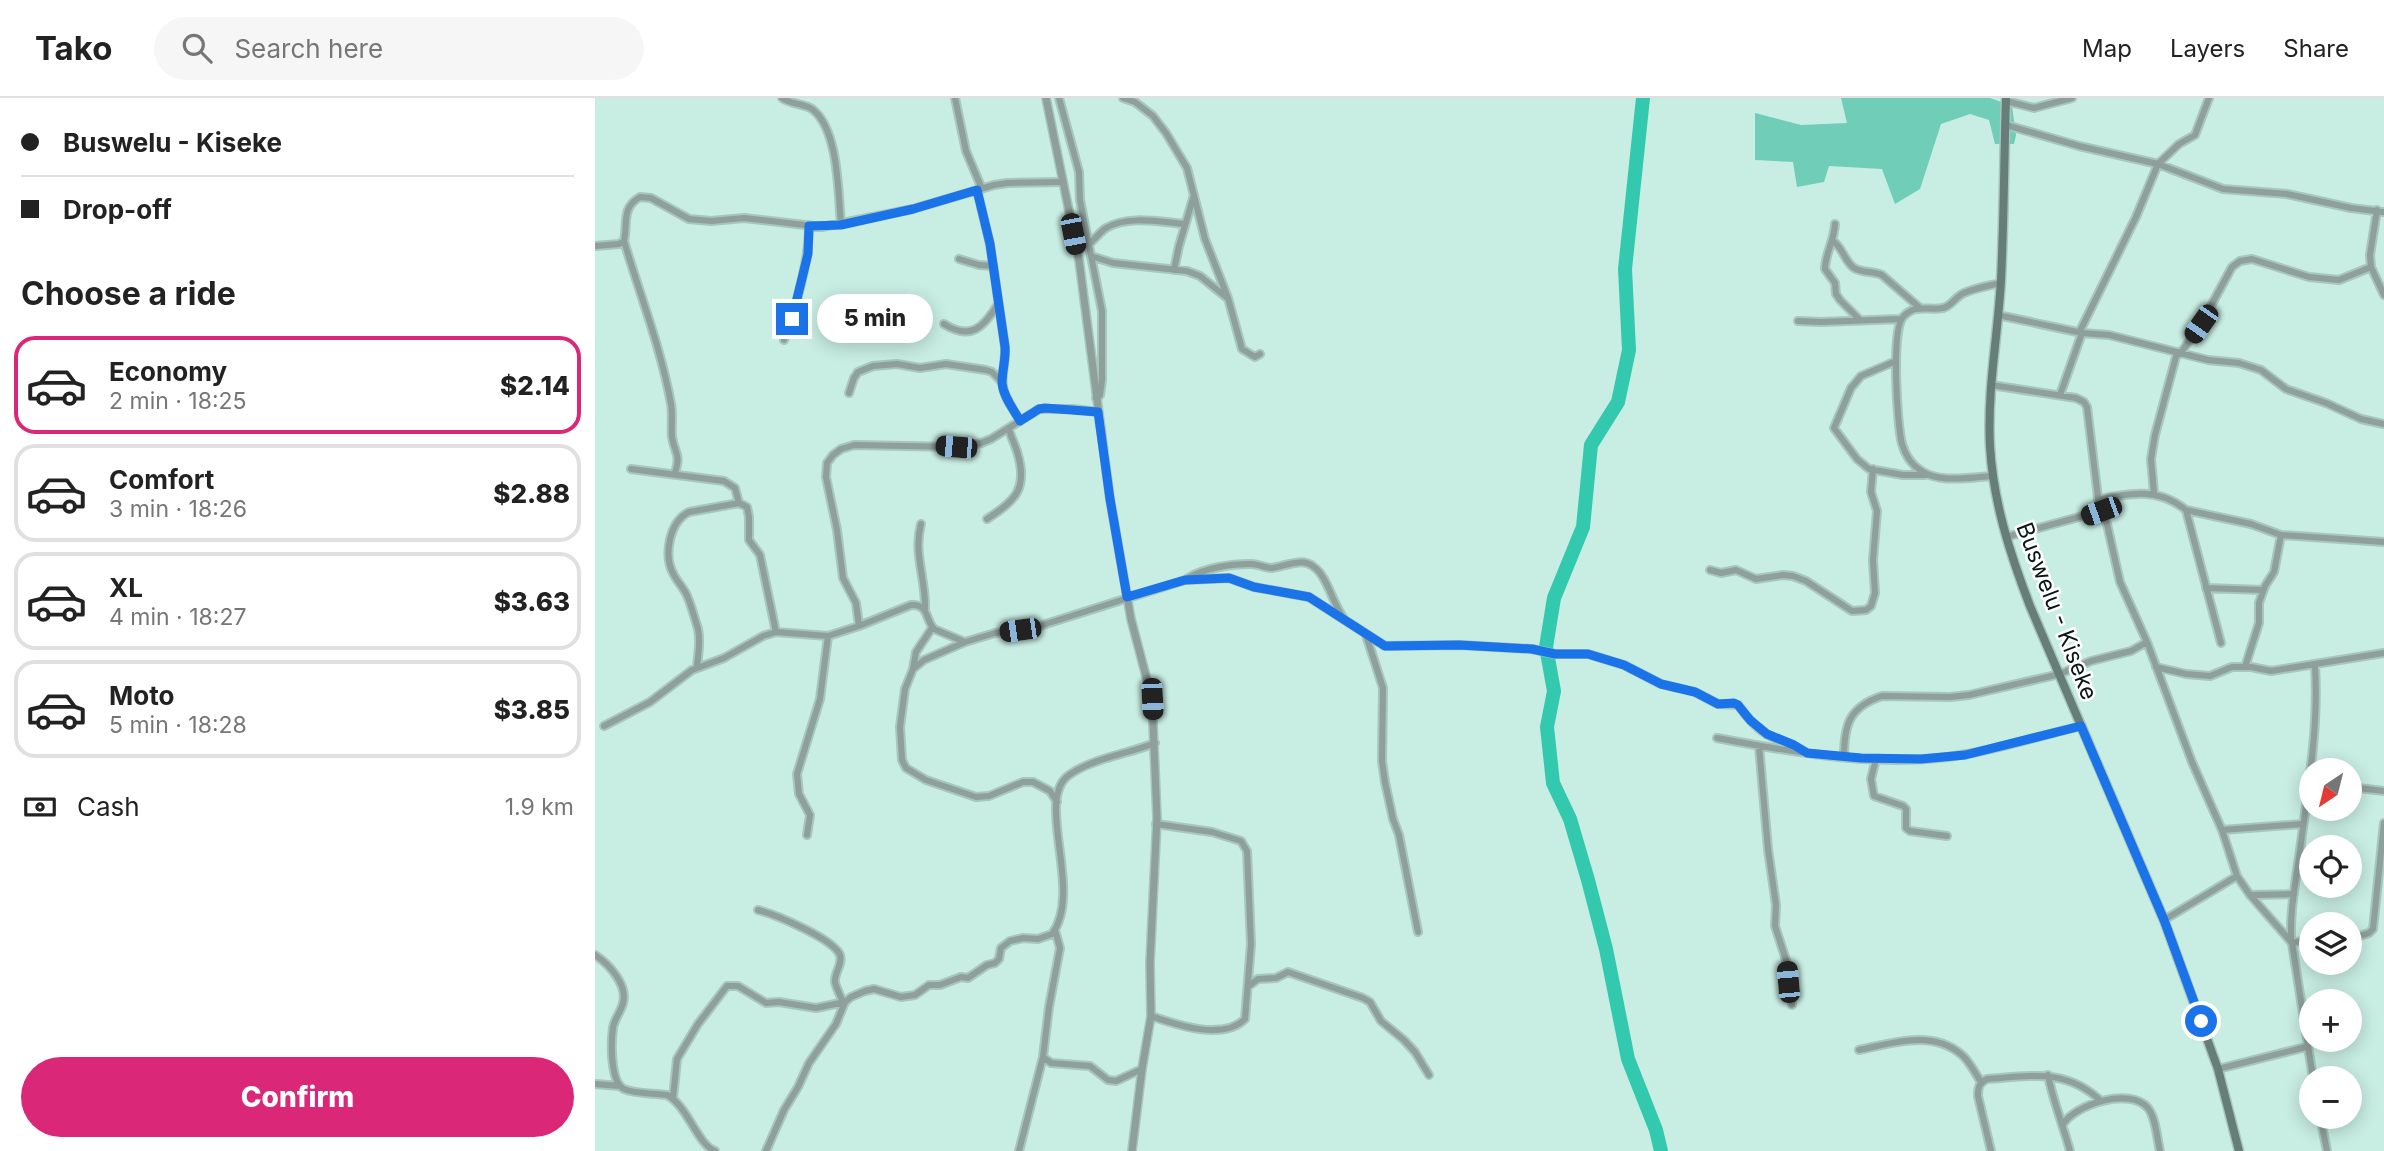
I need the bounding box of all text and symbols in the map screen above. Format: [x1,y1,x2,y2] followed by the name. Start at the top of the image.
[154,17,644,80] search box
[35,28,112,68] text: Tako
[178,29,216,67] icon: search
[234,33,383,64] text: Search here
[2082,34,2132,63] text: Map
[2170,34,2245,63] text: Layers
[2283,34,2349,63] text: Share
[63,127,282,158] text: Buswelu - Kiseke
[63,194,172,225] text: Drop-off
[1059,211,1088,257] car
[21,274,236,313] text: Choose a ride
[817,294,932,344] callout: 5 min
[2181,301,2222,347] car
[776,303,808,335] route end
[844,304,906,332] text: 5 min
[25,354,88,417] icon: car
[109,356,227,387] text: Economy
[500,370,570,401] text: $2.14
[109,387,247,415] text: 2 min · 18:25
[935,435,978,459] car
[25,462,88,525] icon: car
[109,464,214,495] text: Comfort
[493,478,570,509] text: $2.88
[2078,494,2125,528] car
[109,495,247,523] text: 3 min · 18:26
[2010,518,2104,704] street label: Buswelu - Kiseke
[25,570,88,633] icon: car
[109,572,143,603] text: XL
[494,586,570,617] text: $3.63
[109,603,246,631] text: 4 min · 18:27
[998,617,1043,643] car
[1141,677,1164,721] car
[25,678,88,741] icon: car
[109,680,174,711] text: Moto
[494,694,570,725] text: $3.85
[109,711,247,739] text: 5 min · 18:28
[2299,758,2363,821] north arrow
[2299,758,2362,1129] map controls
[21,788,59,826] icon: cash
[77,791,140,822] text: Cash
[505,793,574,821] text: 1.9 km
[2299,835,2362,898] button: locate
[2299,912,2362,975] button: layers
[1776,960,1801,1004] car
[2299,989,2362,1052] button: +
[2185,1005,2217,1037] route start
[21,1057,574,1137] button: Confirm
[2299,1066,2362,1129] button: −

